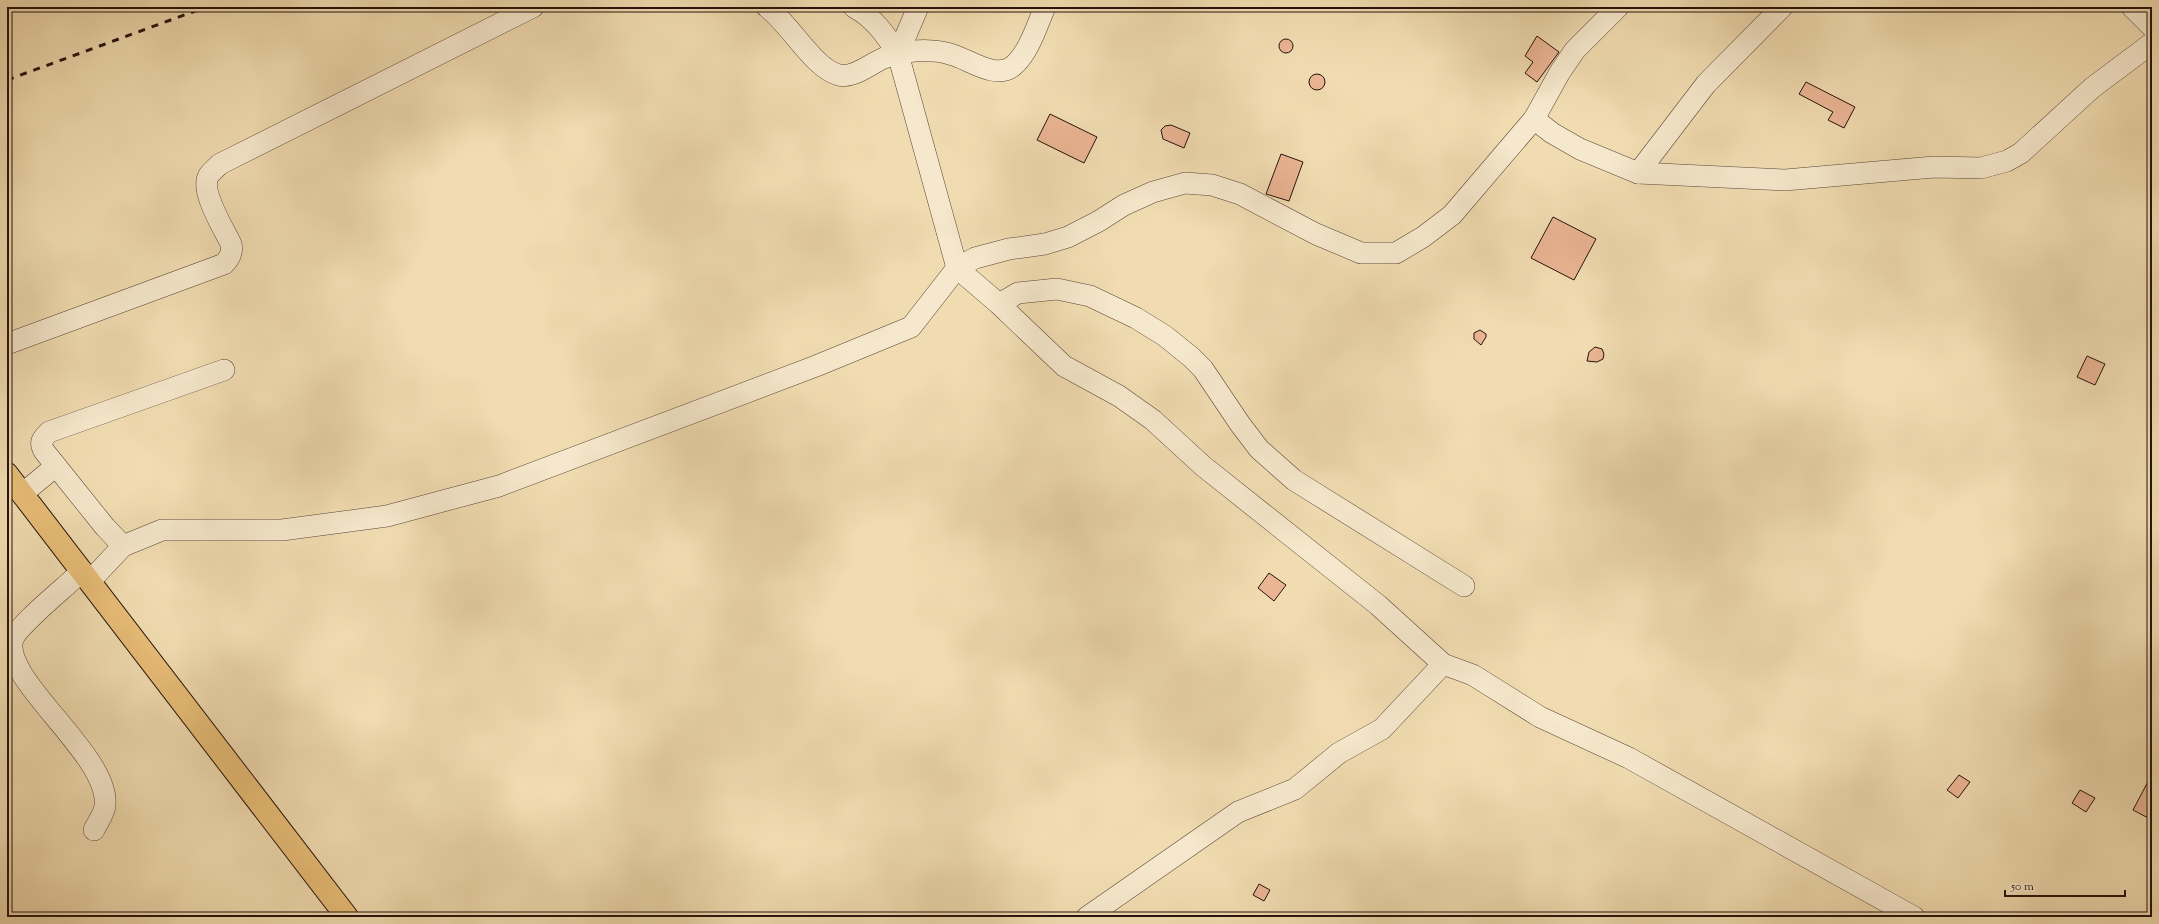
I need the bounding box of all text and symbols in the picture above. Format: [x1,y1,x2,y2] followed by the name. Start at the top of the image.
[2005,872,2125,898] scale bar
[2010,878,2034,896] text: 50 m

